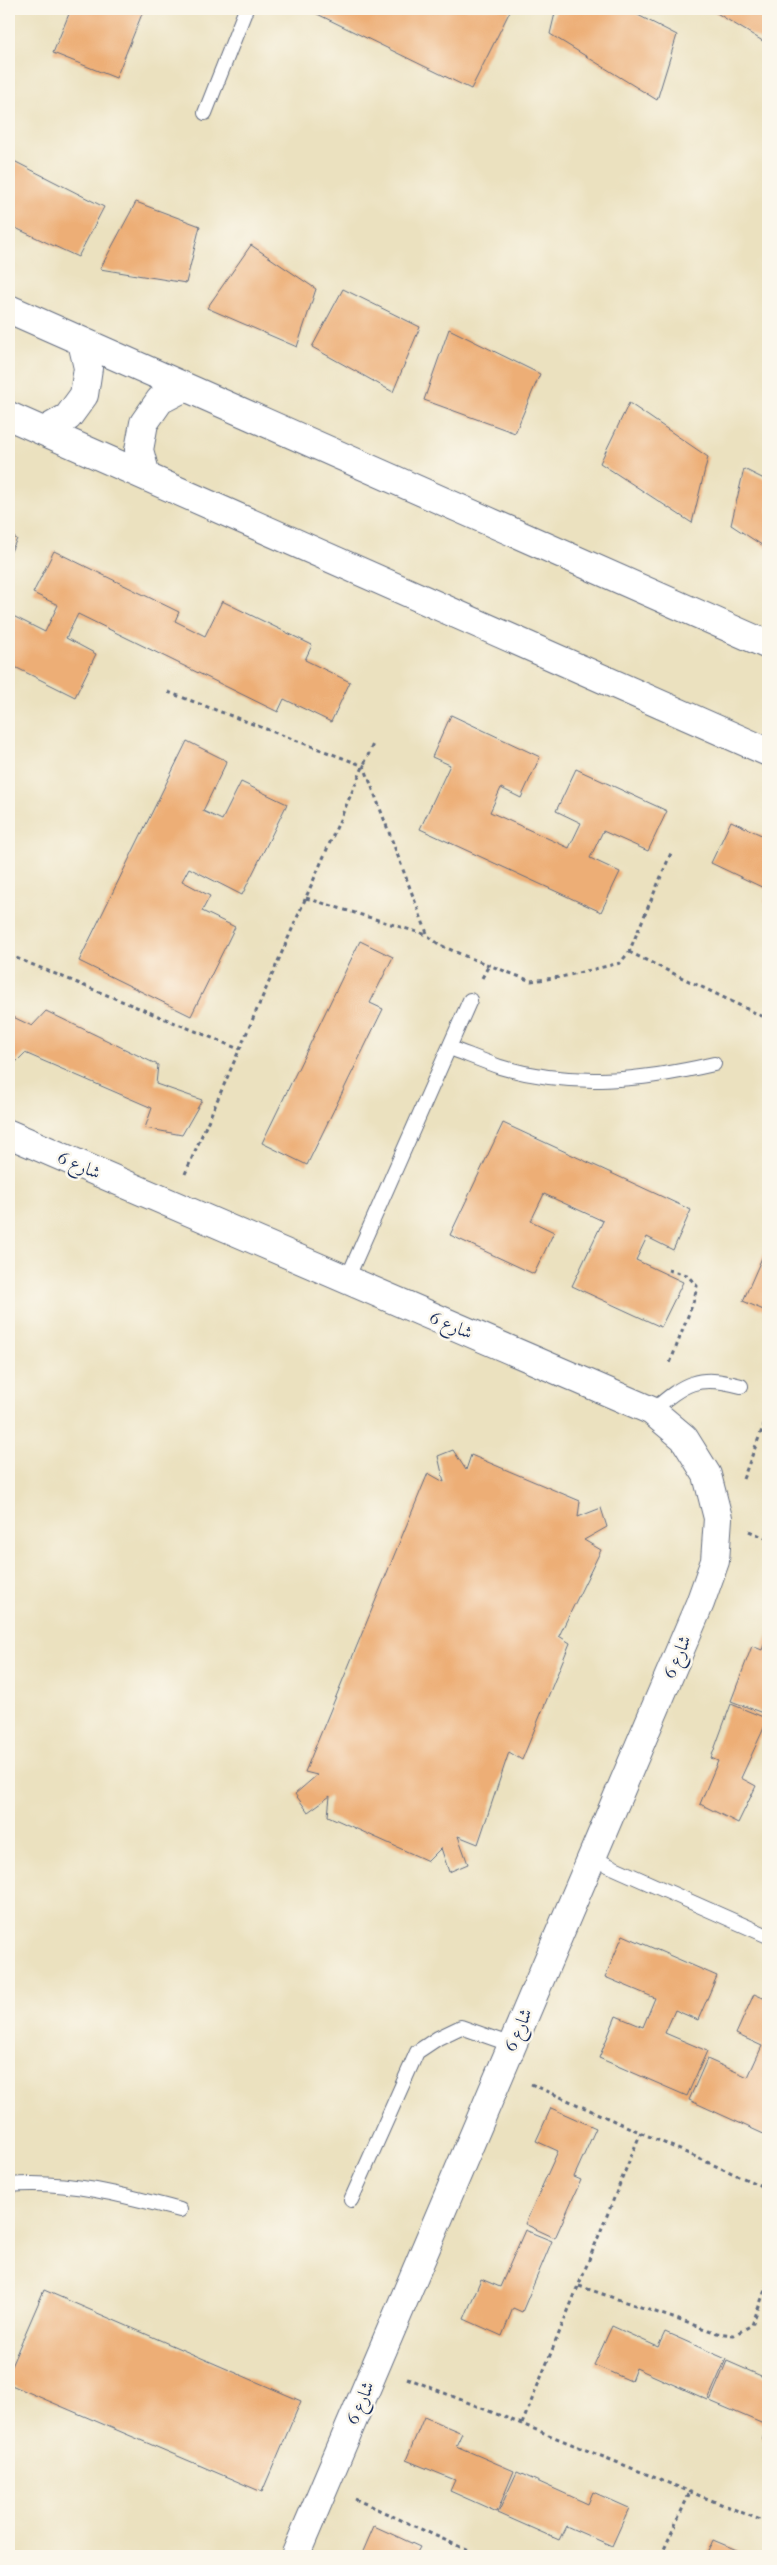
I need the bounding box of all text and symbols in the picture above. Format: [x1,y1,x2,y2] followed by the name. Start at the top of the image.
[52,1147,104,1188] street label: شارع 6
[424,1307,476,1348] street label: شارع 6
[659,1632,700,1684] street label: شارع 6
[500,2005,541,2057] street label: شارع 6
[342,2378,383,2430] street label: شارع 6

